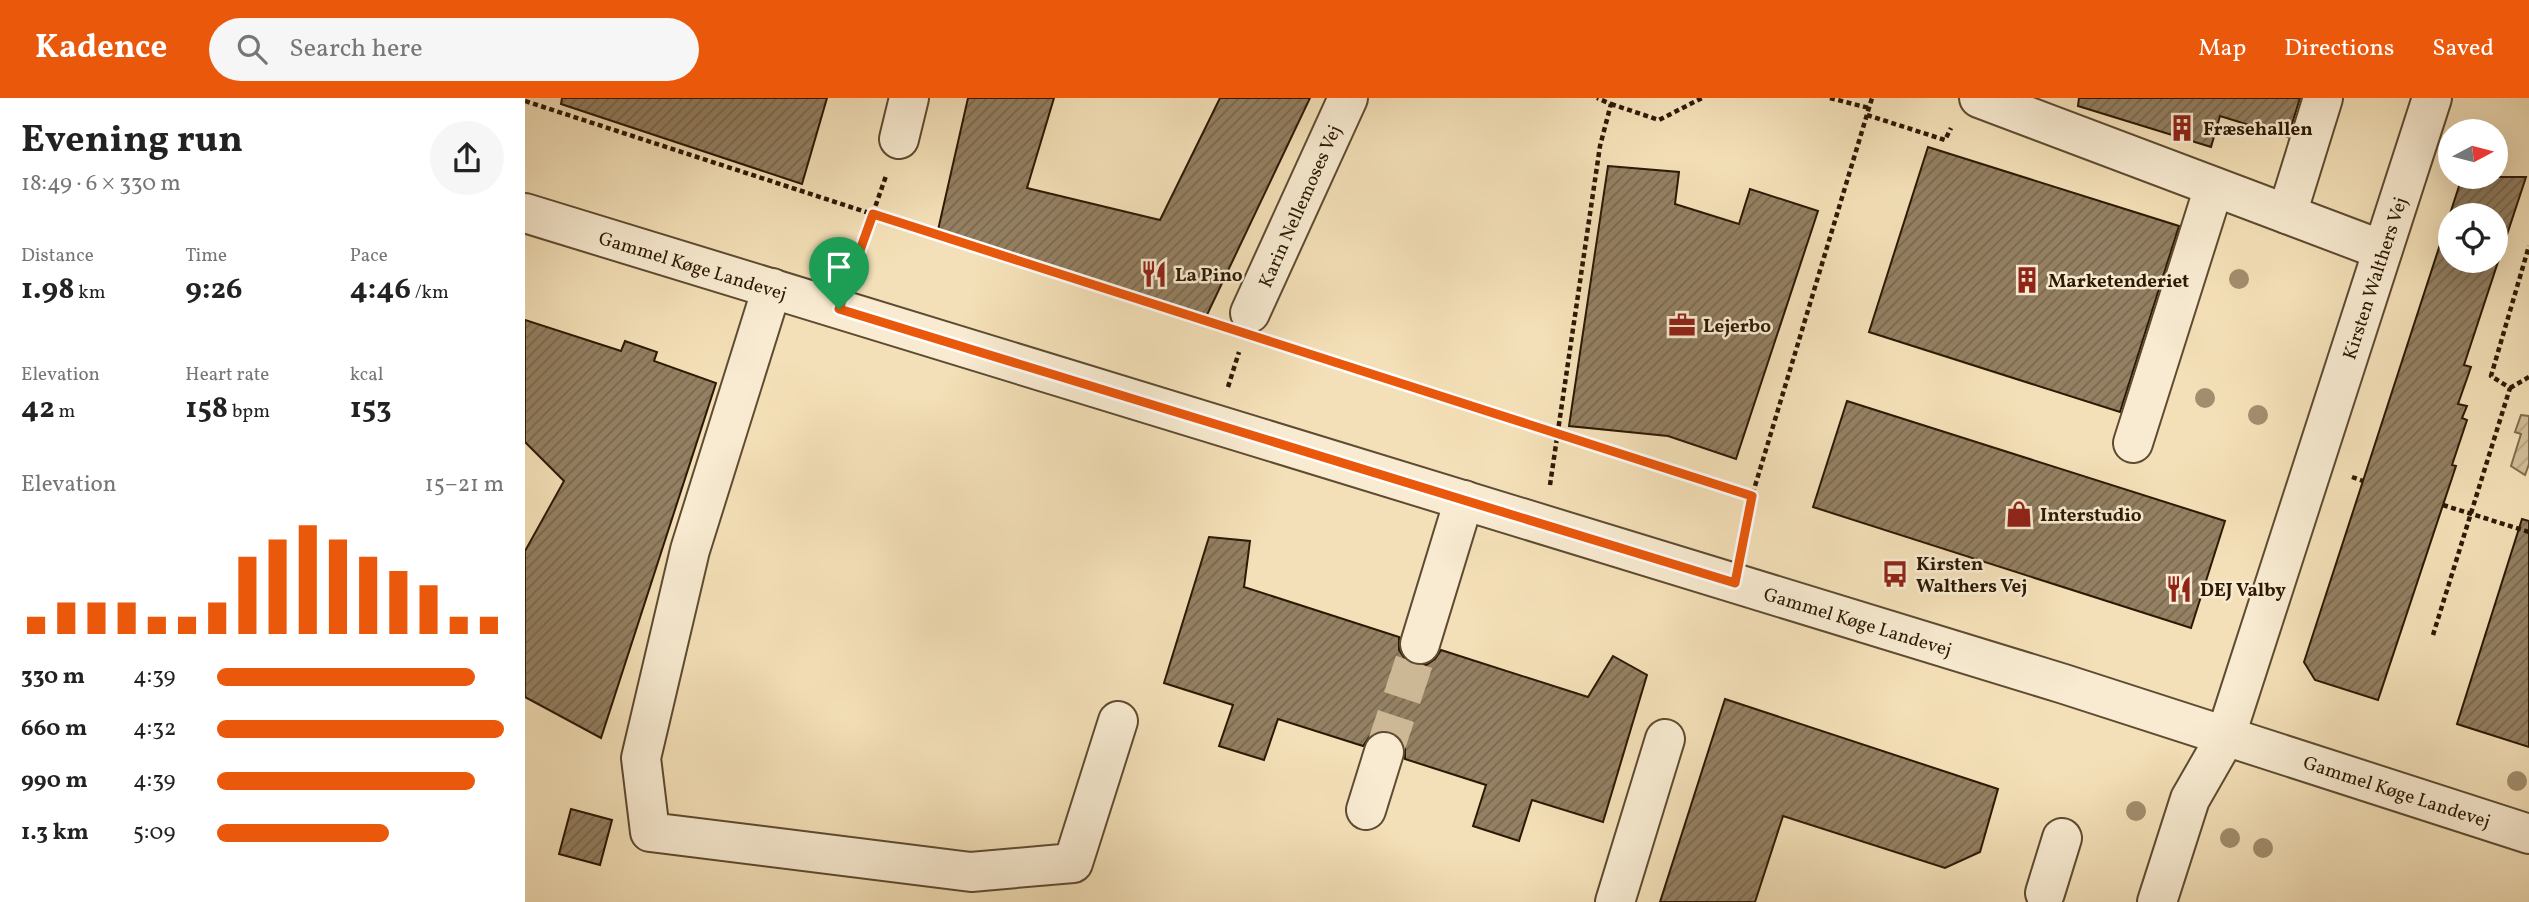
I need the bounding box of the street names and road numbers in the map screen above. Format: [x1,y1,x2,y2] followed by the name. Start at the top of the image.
[1253,121,1348,292] street label: Karin Nellemoses Vej
[2337,194,2414,363] street label: Kirsten Walthers Vej
[595,226,790,308] street label: Gammel Køge Landevej
[1760,582,1955,664] street label: Gammel Køge Landevej
[2299,750,2493,835] street label: Gammel Køge Landevej

